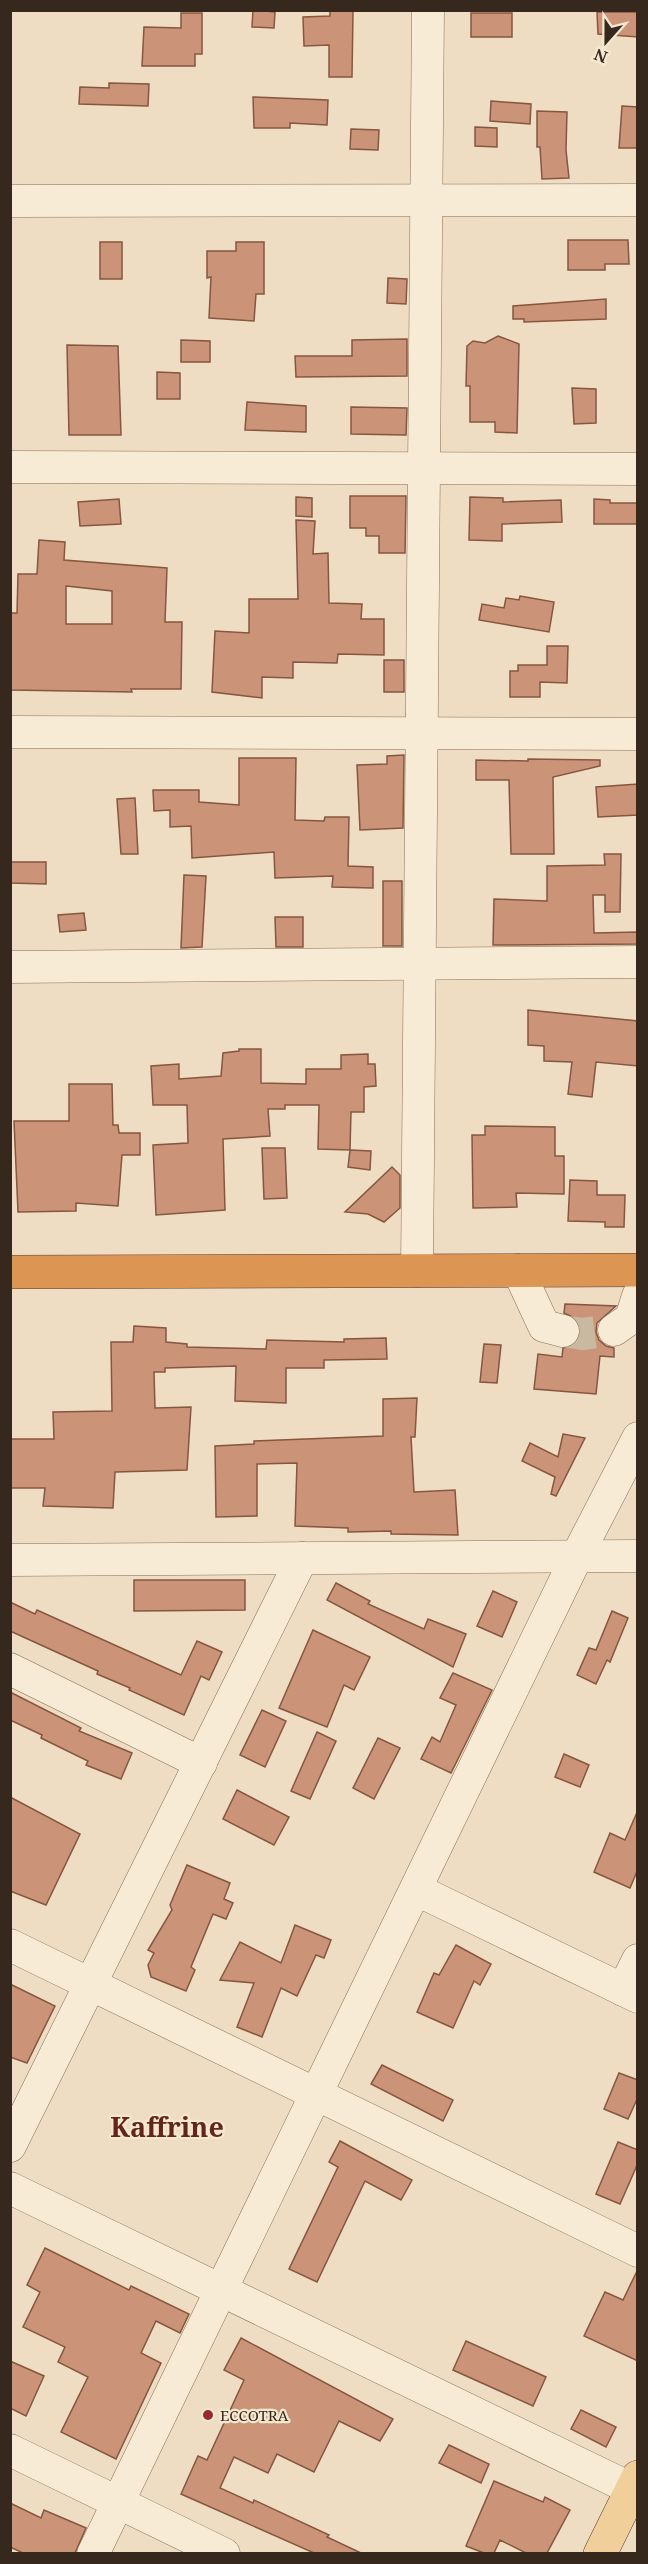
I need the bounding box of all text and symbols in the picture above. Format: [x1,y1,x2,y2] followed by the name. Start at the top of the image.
[576,12,636,72] north arrow
[590,43,610,69] text: N
[110,2108,224,2145] district label: Kaffrine
[220,2405,289,2425] place label: ECCOTRA
[201,2408,215,2422] marker: ECCOTRA

